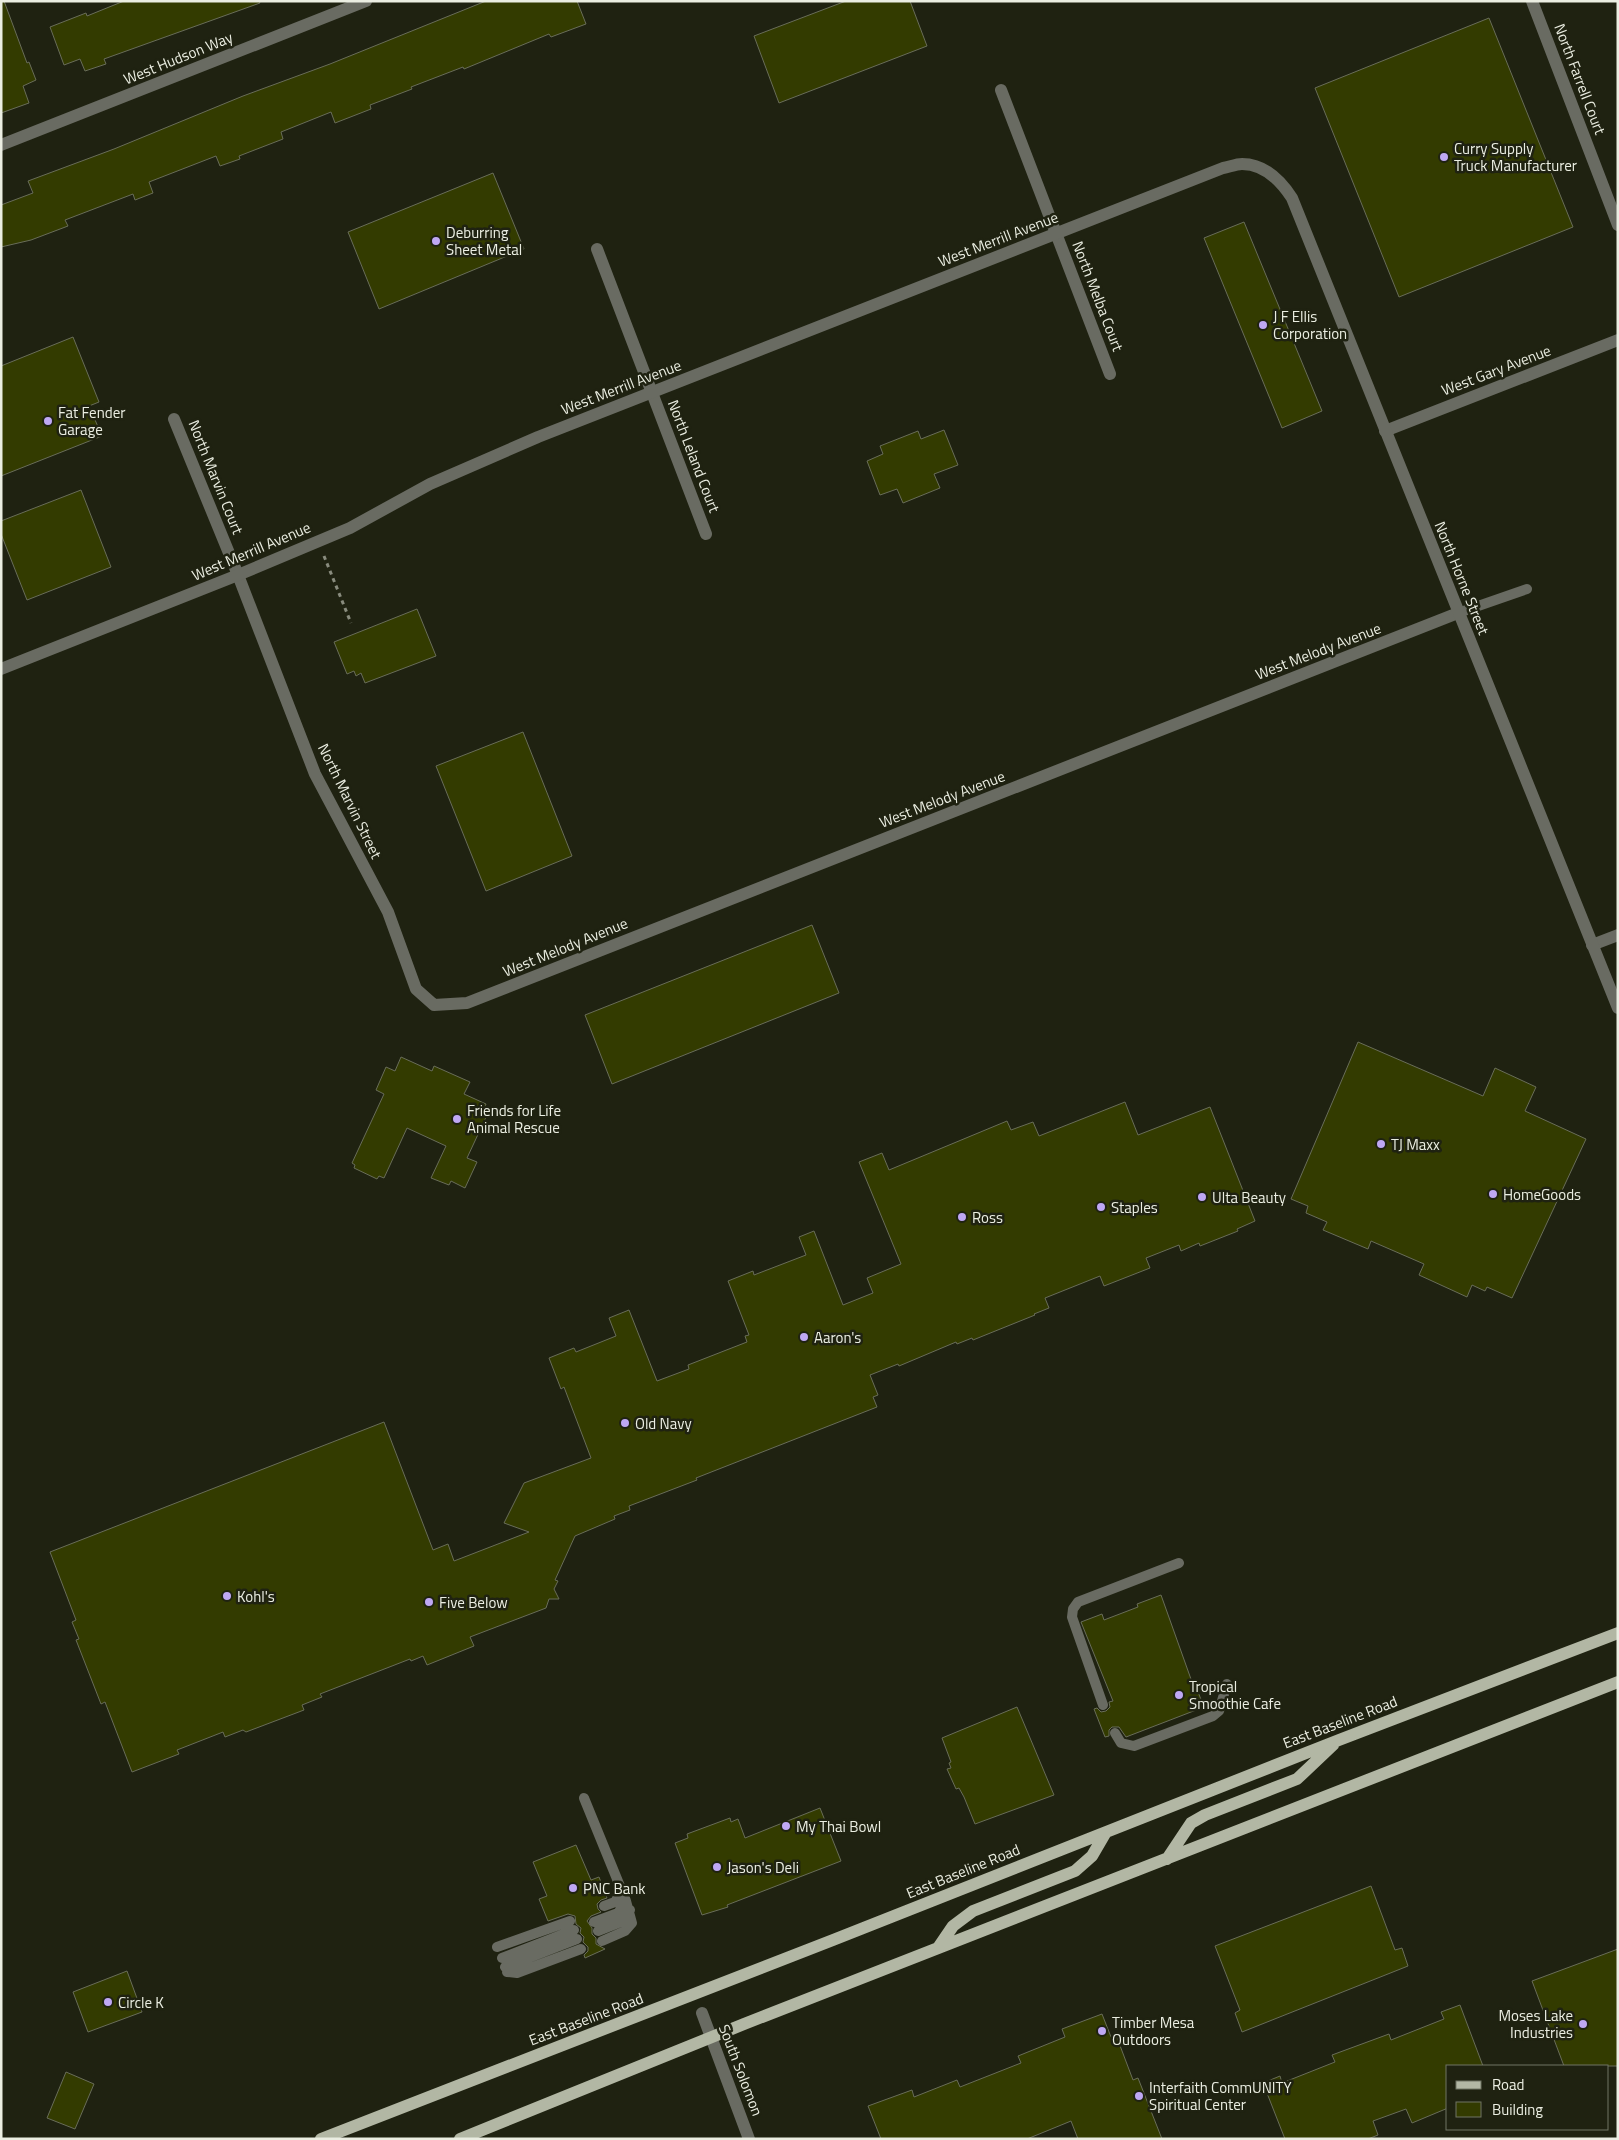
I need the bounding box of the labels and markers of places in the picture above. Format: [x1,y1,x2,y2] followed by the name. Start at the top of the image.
[1454,137,1577,177] place label: Curry Supply Truck Manufacturer
[1438,151,1450,163] marker: Curry Supply Truck Manufacturer
[446,221,522,261] place label: Deburring Sheet Metal
[430,235,442,247] marker: Deburring Sheet Metal
[1273,305,1347,345] place label: J F Ellis Corporation
[1257,319,1269,331] marker: J F Ellis Corporation
[58,401,125,441] place label: Fat Fender Garage
[42,415,54,427] marker: Fat Fender Garage
[467,1099,561,1139] place label: Friends for Life Animal Rescue
[451,1113,463,1125] marker: Friends for Life Animal Rescue
[1391,1133,1440,1156] place label: TJ Maxx
[1375,1138,1387,1150] marker: TJ Maxx
[1503,1183,1581,1206] place label: HomeGoods
[1212,1186,1286,1209] place label: Ulta Beauty
[1487,1188,1499,1200] marker: HomeGoods
[1196,1191,1208,1203] marker: Ulta Beauty
[1111,1196,1158,1219] place label: Staples
[1095,1201,1107,1213] marker: Staples
[972,1206,1003,1229] place label: Ross
[956,1211,968,1223] marker: Ross
[814,1326,861,1349] place label: Aaron's
[798,1331,810,1343] marker: Aaron's
[635,1412,692,1435] place label: Old Navy
[619,1417,631,1429] marker: Old Navy
[237,1585,275,1608] place label: Kohl's
[221,1590,233,1602] marker: Kohl's
[439,1591,508,1614] place label: Five Below
[423,1596,435,1608] marker: Five Below
[1189,1675,1281,1715] place label: Tropical Smoothie Cafe
[1173,1689,1185,1701] marker: Tropical Smoothie Cafe
[796,1815,881,1838] place label: My Thai Bowl
[780,1820,792,1832] marker: My Thai Bowl
[727,1856,799,1879] place label: Jason's Deli
[711,1861,723,1873] marker: Jason's Deli
[583,1877,646,1900] place label: PNC Bank
[567,1882,579,1894] marker: PNC Bank
[118,1991,164,2014] place label: Circle K
[102,1996,114,2008] marker: Circle K
[1498,2004,1573,2044] place label: Moses Lake Industries
[1112,2011,1195,2051] place label: Timber Mesa Outdoors
[1577,2018,1589,2030] marker: Moses Lake Industries
[1096,2025,1108,2037] marker: Timber Mesa Outdoors
[1149,2076,1292,2116] place label: Interfaith CommUNITY Spiritual Center
[1133,2090,1145,2102] marker: Interfaith CommUNITY Spiritual Center

